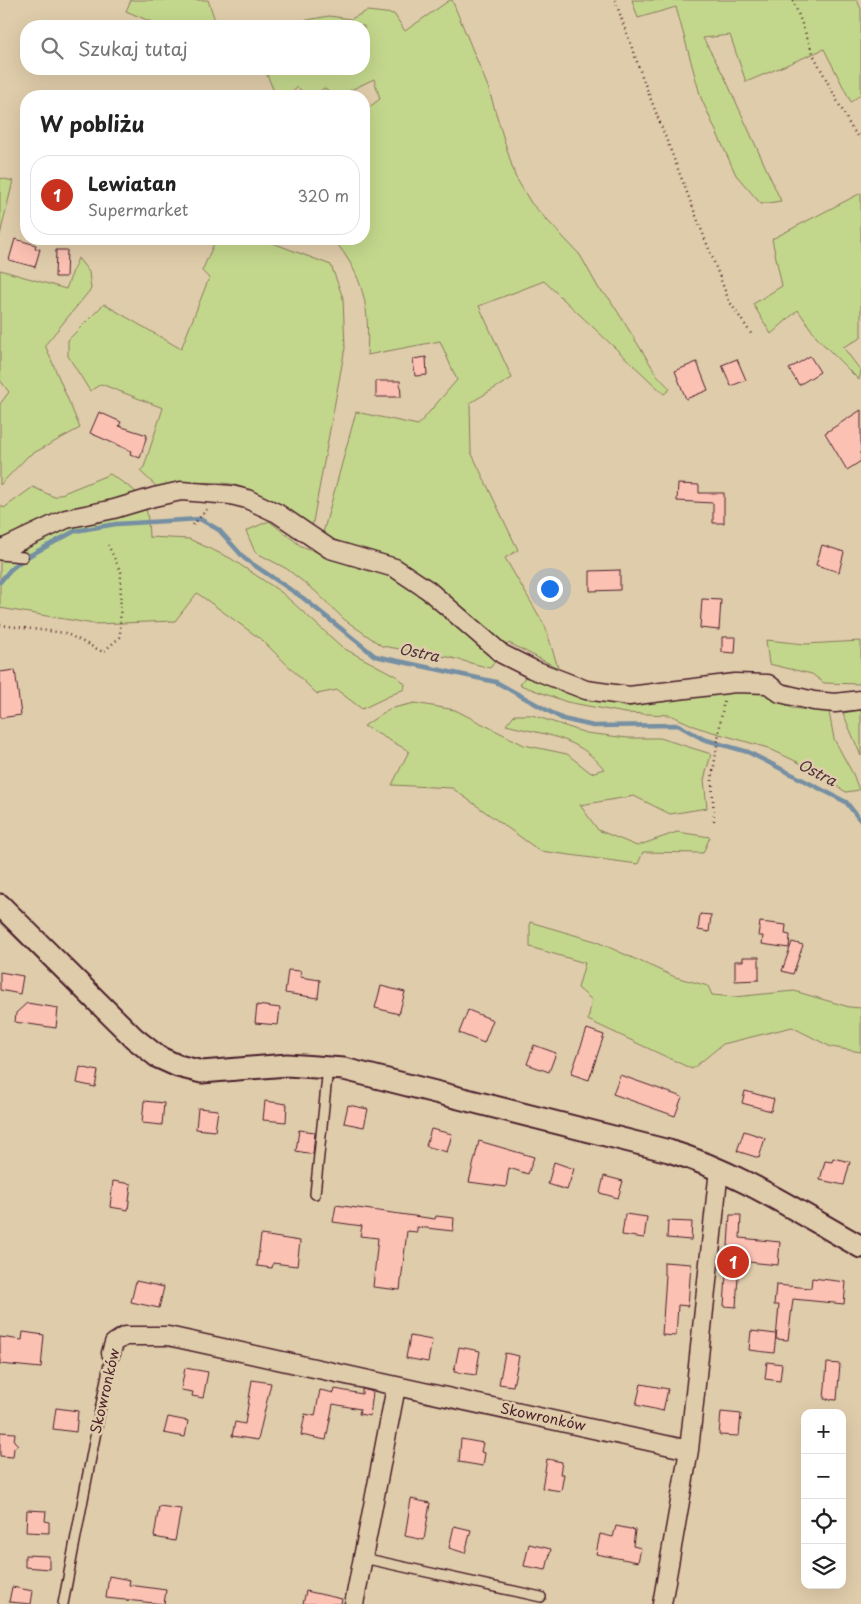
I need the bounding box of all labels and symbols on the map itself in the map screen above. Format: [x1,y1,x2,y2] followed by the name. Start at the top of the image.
[537,576,563,602] your location
[397,636,442,667] water label: Ostra
[794,752,842,791] water label: Ostra
[717,1243,749,1281] pin: 1
[85,1346,125,1436] street label: Skowronków
[498,1397,588,1436] street label: Skowronków

